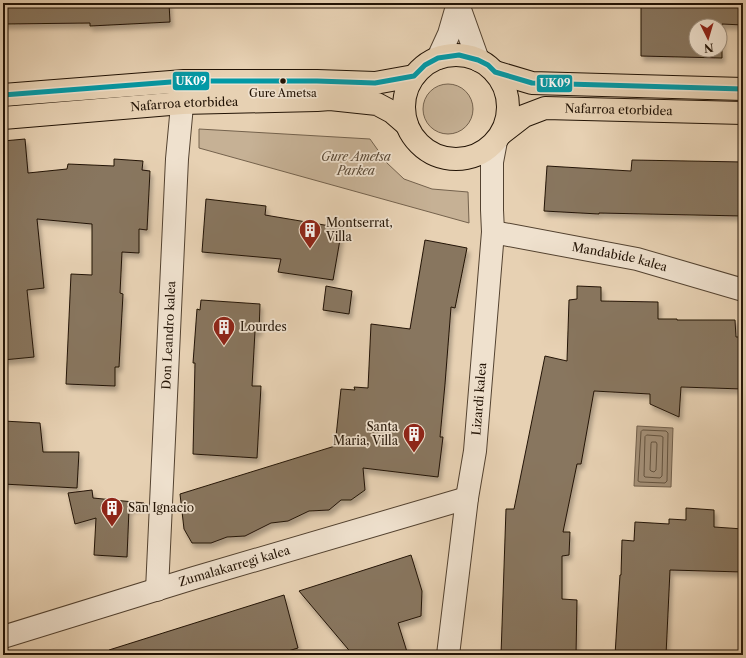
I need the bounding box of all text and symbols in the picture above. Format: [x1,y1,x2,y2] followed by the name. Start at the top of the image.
[688,18,728,58] north arrow
[703,41,714,55] text: N
[172,71,210,91] line badge: UK09
[175,74,207,88] text: UK09
[536,74,573,93] line badge: UK09
[278,76,288,86] marker: Gure Ametsa
[539,76,571,90] text: UK09
[249,86,317,100] place label: Gure Ametsa
[130,94,239,114] street label: Nafarroa etorbidea
[565,101,674,118] street label: Nafarroa etorbidea
[321,149,391,178] park label: Gure Ametsa Parkea
[325,215,393,244] place label: Montserrat, Villa
[297,217,323,250] building icon: Montserrat, Villa
[571,239,670,275] street label: Mandabide kalea
[158,280,178,390] street label: Don Leandro kalea
[211,314,237,347] building icon: Lourdes
[240,319,287,334] place label: Lourdes
[468,361,489,436] street label: Lizardi kalea
[333,419,399,448] place label: Santa Maria, Villa
[401,421,427,454] building icon: Santa Maria, Villa
[99,495,125,528] building icon: San Ignacio
[128,500,194,515] place label: San Ignacio
[177,542,292,589] street label: Zumalakarregi kalea

